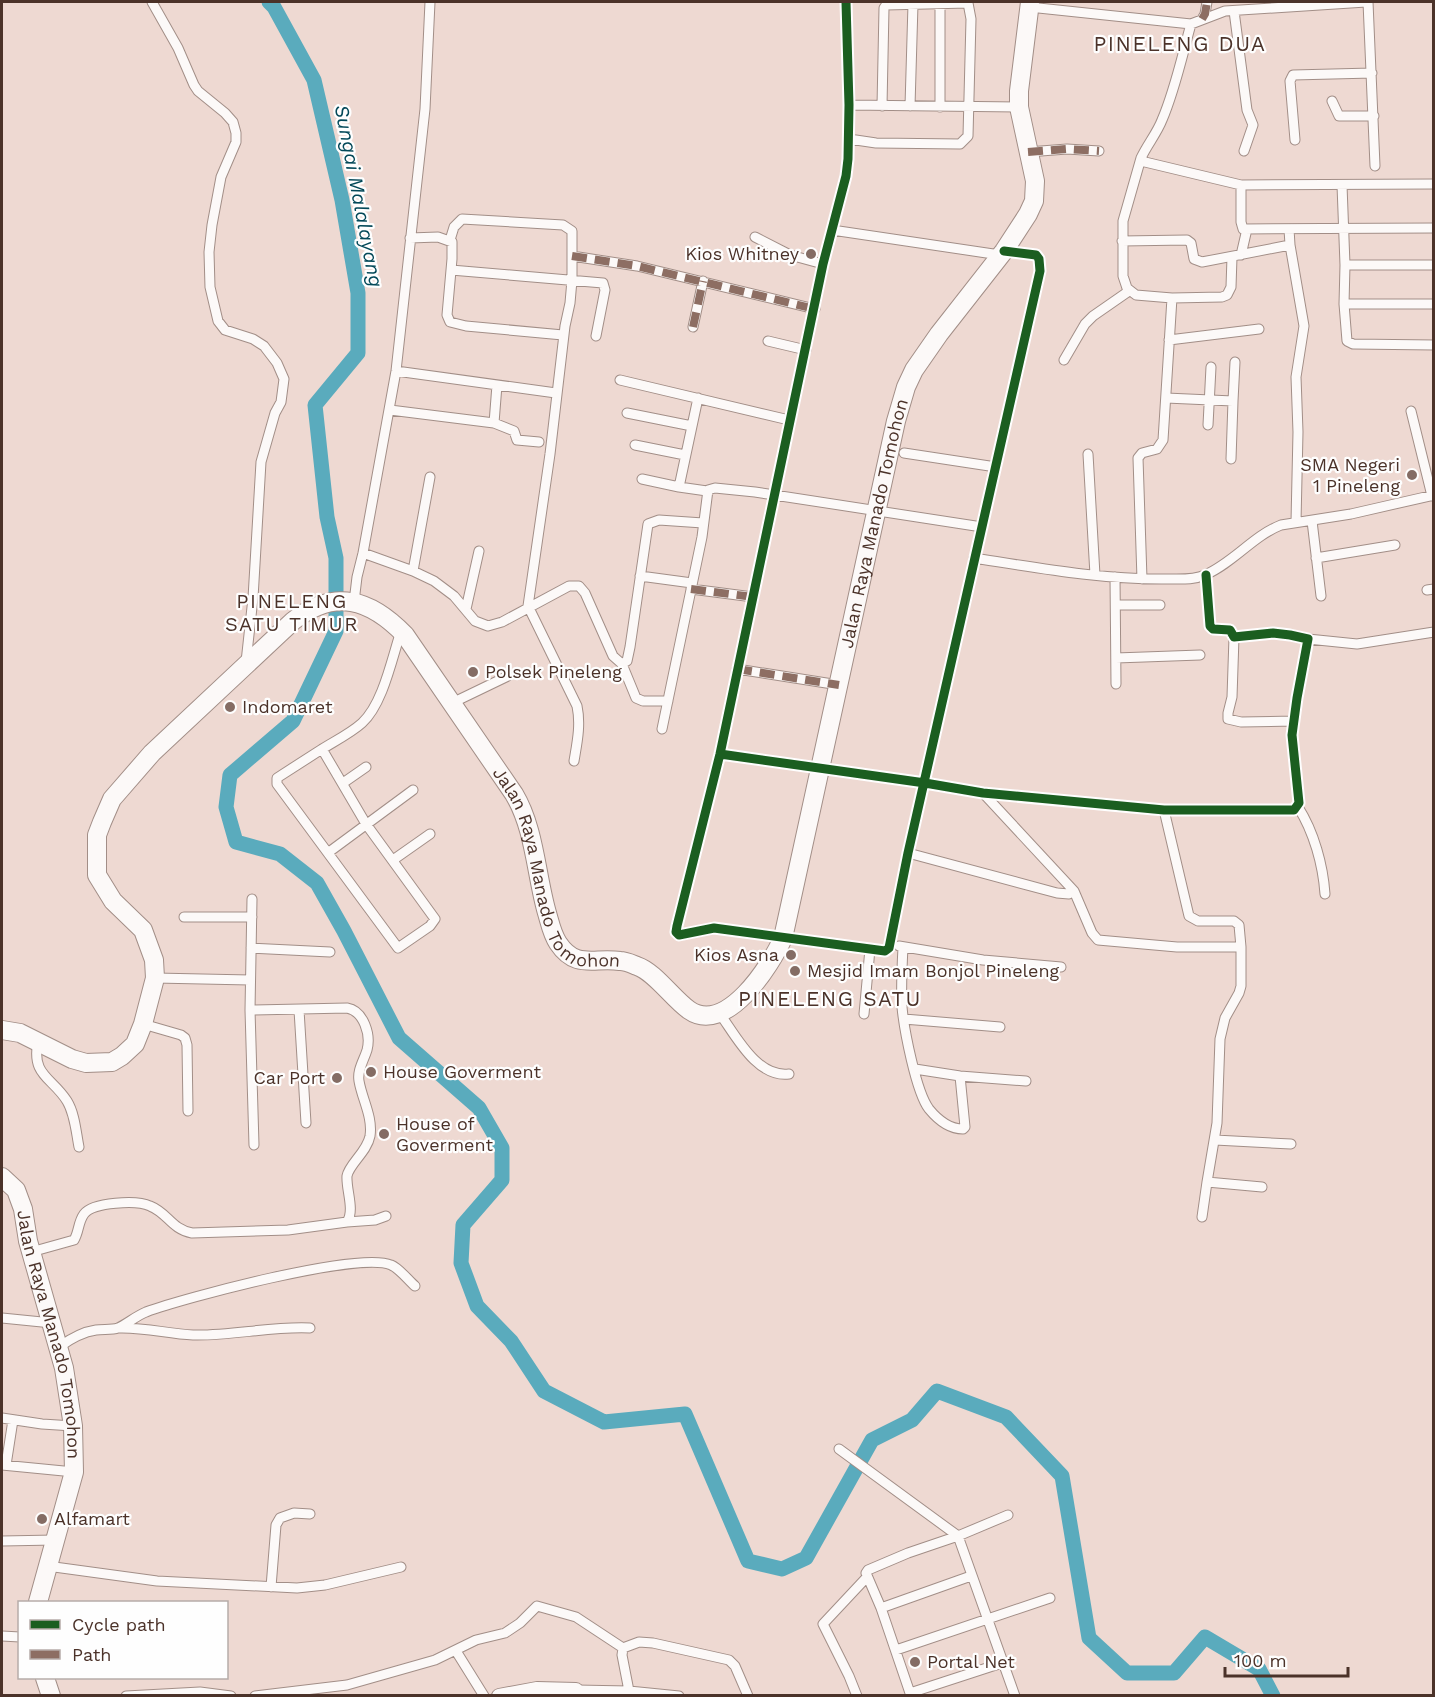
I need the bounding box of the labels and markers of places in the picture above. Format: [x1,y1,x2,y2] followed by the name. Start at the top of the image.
[685,243,800,264] place label: Kios Whitney
[804,247,818,261] marker: Kios Whitney
[1300,454,1400,496] place label: SMA Negeri 1 Pineleng
[1405,468,1419,482] marker: SMA Negeri 1 Pineleng
[485,661,622,682] place label: Polsek Pineleng
[466,665,480,679] marker: Polsek Pineleng
[242,696,333,717] place label: Indomaret
[223,700,237,714] marker: Indomaret
[694,944,779,965] place label: Kios Asna
[784,948,798,962] marker: Kios Asna
[807,960,1060,981] place label: Mesjid Imam Bonjol Pineleng
[788,964,802,978] marker: Mesjid Imam Bonjol Pineleng
[383,1061,541,1082] place label: House Goverment
[364,1065,378,1079] marker: House Goverment
[253,1067,325,1088] place label: Car Port
[330,1071,344,1085] marker: Car Port
[396,1113,493,1155] place label: House of Goverment
[377,1127,391,1141] marker: House of Goverment
[54,1508,130,1529] place label: Alfamart
[35,1512,49,1526] marker: Alfamart
[927,1651,1015,1672] place label: Portal Net
[908,1655,922,1669] marker: Portal Net

